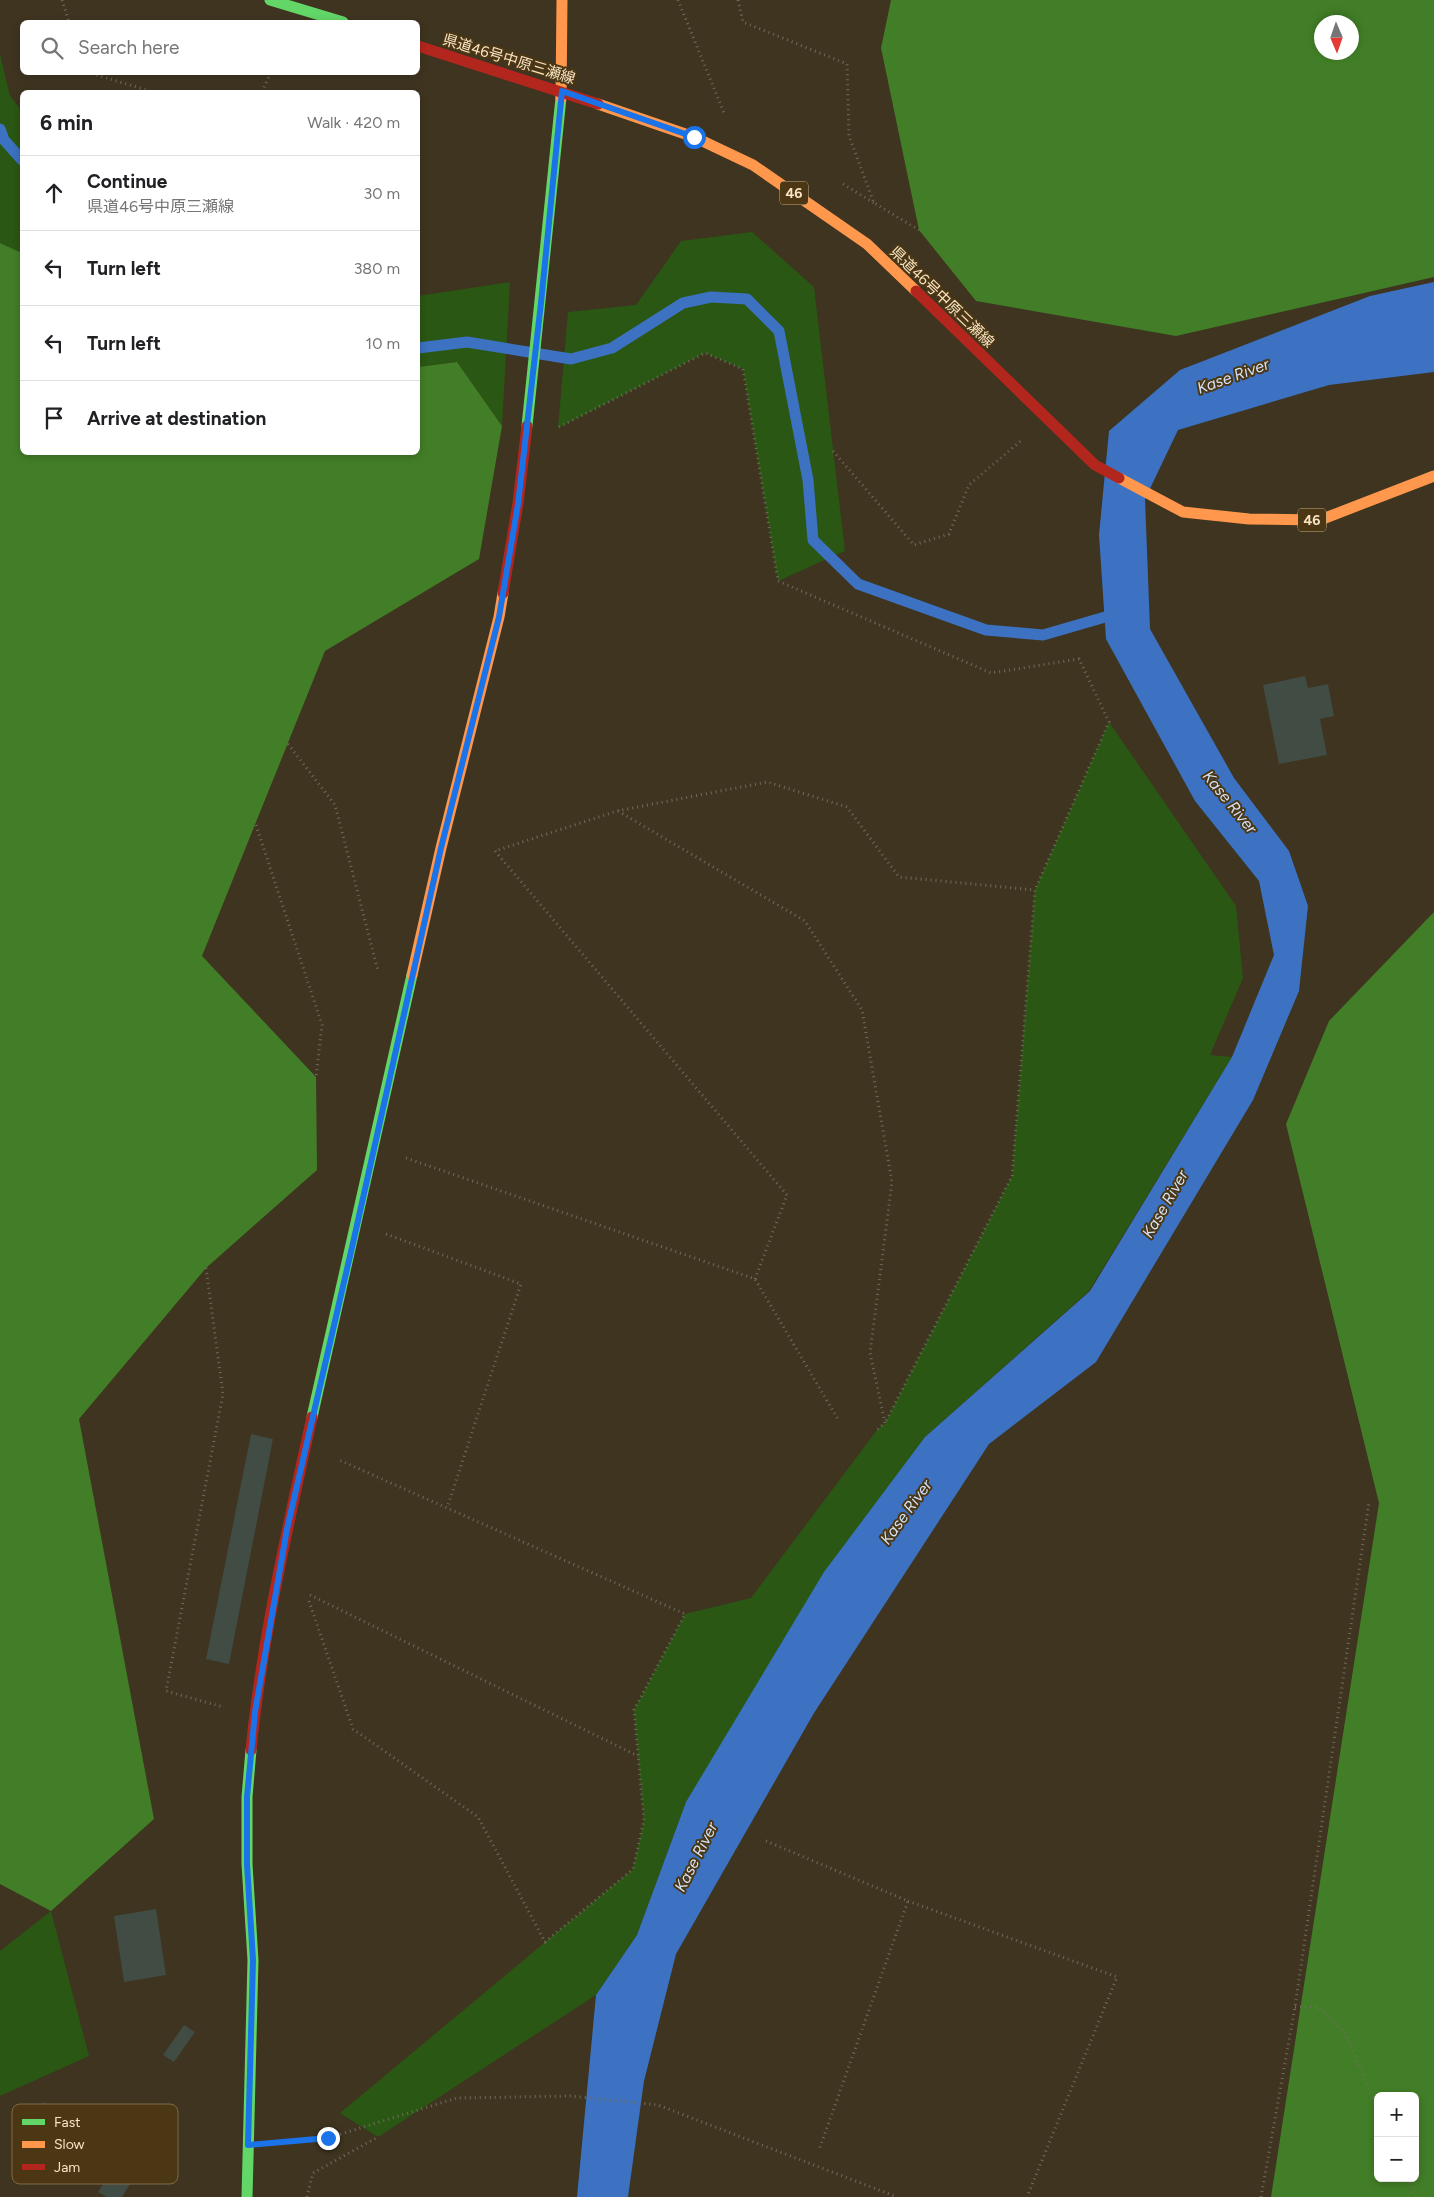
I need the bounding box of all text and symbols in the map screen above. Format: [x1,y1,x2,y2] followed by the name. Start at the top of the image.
[1314,15,1359,60] north arrow
[20,20,420,75] search box
[440,30,578,88] street label: 県道46号中原三瀬線
[38,34,66,62] icon: search
[78,36,180,59] text: Search here
[40,110,93,135] text: 6 min
[307,113,400,132] text: Walk · 420 m
[683,126,706,149] route start
[87,170,167,193] text: Continue
[40,179,68,207] icon: ahead
[780,182,808,204] road number: 46
[363,184,400,203] text: 30 m
[87,197,234,216] text: 県道46号中原三瀬線
[886,243,998,351] street label: 県道46号中原三瀬線
[40,254,68,282] icon: left
[87,257,161,280] text: Turn left
[354,259,400,278] text: 380 m
[40,329,68,357] icon: left
[87,332,161,355] text: Turn left
[366,334,400,353] text: 10 m
[1194,354,1272,398] water label: Kase River
[40,404,68,432] icon: arrive
[87,407,266,430] text: Arrive at destination
[1298,508,1326,532] road number: 46
[1199,767,1261,838] water label: Kase River
[1138,1166,1192,1241] water label: Kase River
[876,1475,936,1548] water label: Kase River
[670,1819,722,1895] water label: Kase River
[1374,2092,1419,2182] map controls
[1374,2092,1419,2137] button: +
[12,2104,178,2184] legend
[54,2114,80,2131] text: Fast
[317,2127,340,2150] route end
[54,2136,85,2153] text: Slow
[1374,2137,1419,2182] button: −
[54,2159,80,2176] text: Jam

